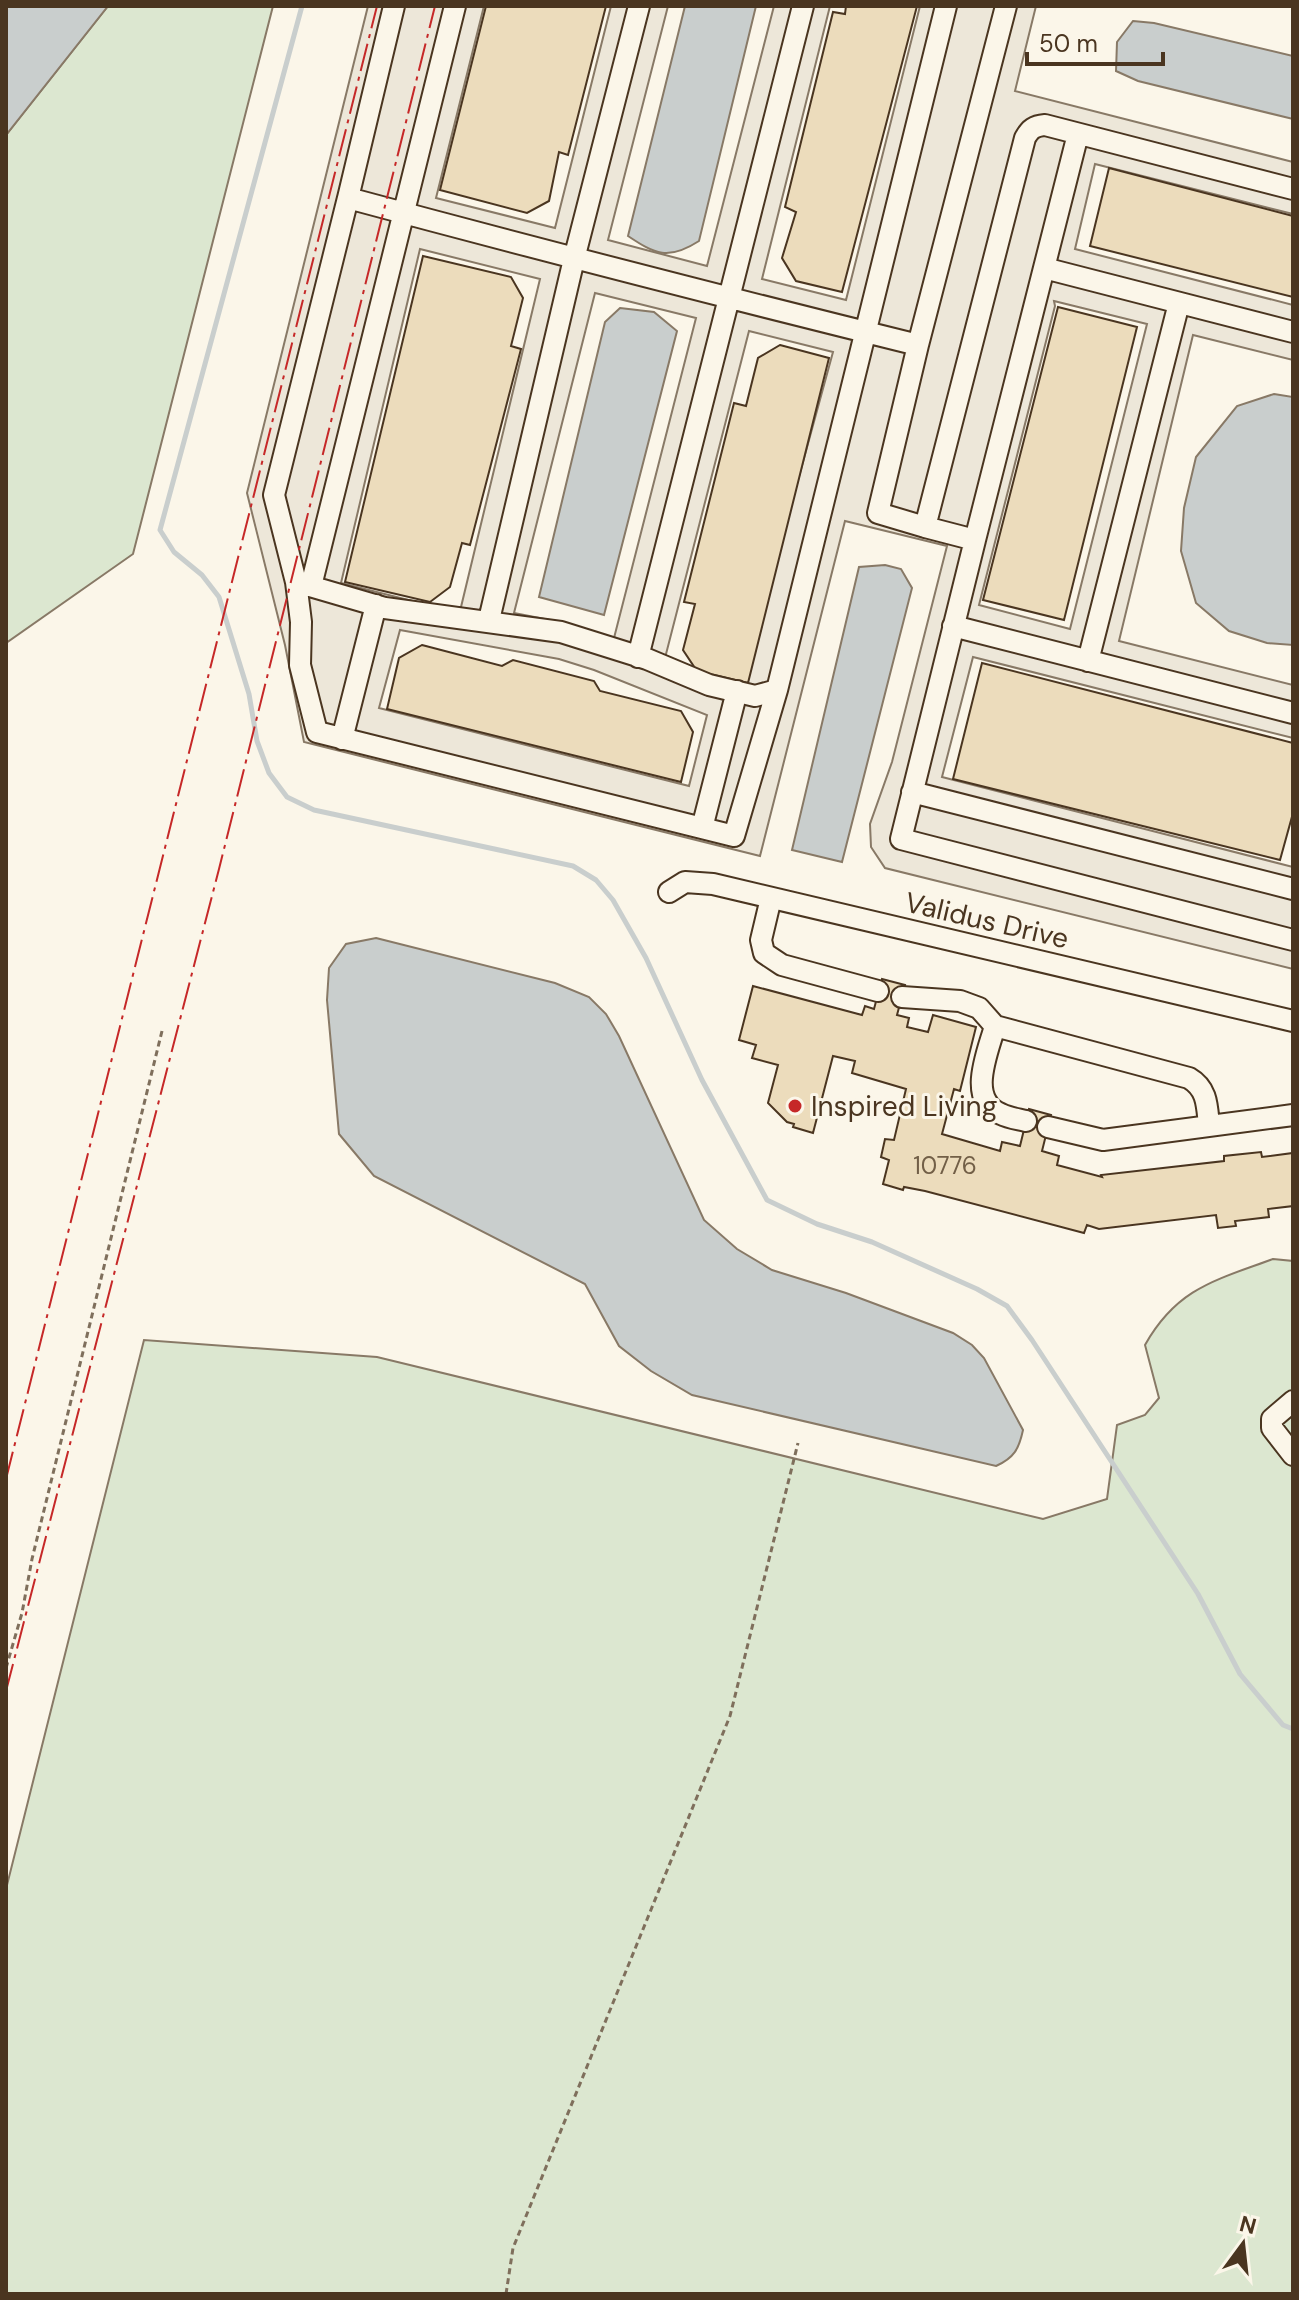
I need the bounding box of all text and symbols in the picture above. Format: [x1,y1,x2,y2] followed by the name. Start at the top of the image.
[1027,16,1163,66] scale bar
[1039,28,1098,59] text: 50 m
[901,884,1072,957] street label: Validus Drive
[811,1088,997,1125] place label: Inspired Living
[786,1097,804,1115] marker: Inspired Living
[913,1150,977,1181] house number: 10776
[1203,2204,1283,2284] north arrow
[1237,2209,1260,2241] text: N

